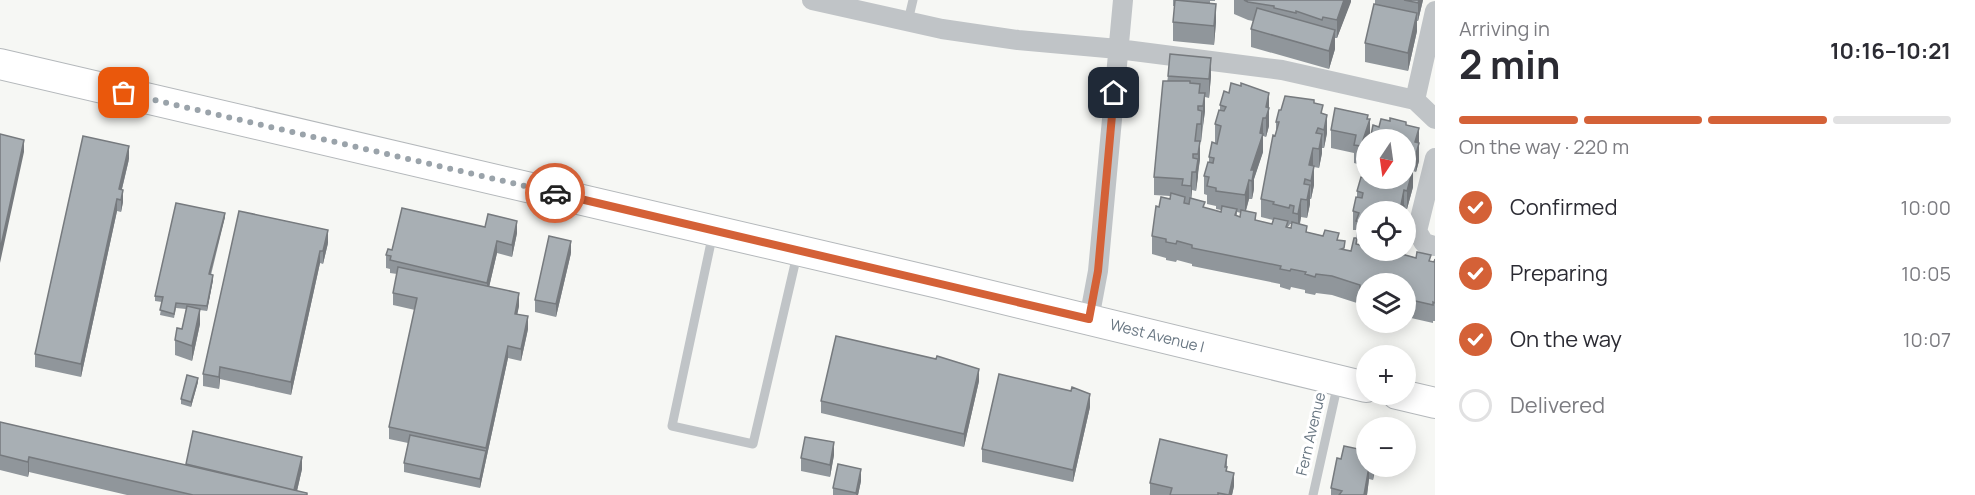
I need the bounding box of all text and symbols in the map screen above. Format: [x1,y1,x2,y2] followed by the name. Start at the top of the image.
[1459,15,1550,42] text: Arriving in
[1830,36,1951,66] text: 10:16–10:21
[1459,37,1560,91] text: 2 min
[98,67,149,118] pin
[1088,67,1139,118] pin
[107,76,140,109] icon: bag
[1097,76,1130,109] icon: home
[1356,129,1416,189] north arrow
[1356,129,1416,477] map controls
[1459,133,1629,160] text: On the way · 220 m
[525,163,585,223] courier
[539,177,572,210] icon: car
[1459,191,1492,224] icon: check
[1510,192,1618,222] text: Confirmed
[1901,194,1951,221] text: 10:00
[1356,201,1416,261] button: locate
[1459,257,1492,290] icon: check
[1510,258,1608,288] text: Preparing
[1901,260,1951,287] text: 10:05
[1356,273,1416,333] button: layers
[1108,314,1207,357] street label: West Avenue I
[1459,323,1492,356] icon: check
[1510,324,1622,354] text: On the way
[1903,326,1951,353] text: 10:07
[1356,345,1416,405] button: +
[1291,390,1330,478] street label: Fern Avenue
[1510,390,1605,420] text: Delivered
[1356,417,1416,477] button: −

